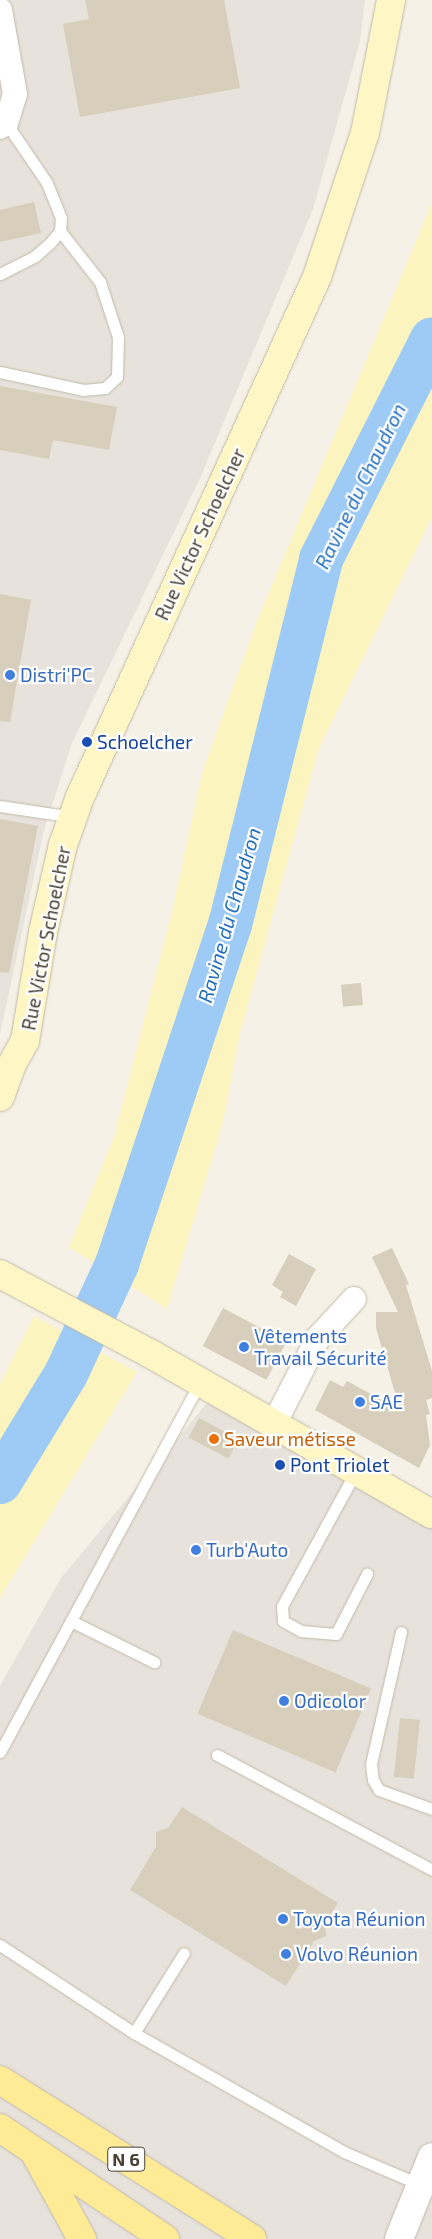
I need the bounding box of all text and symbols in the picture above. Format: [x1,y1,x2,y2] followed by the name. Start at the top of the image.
[310,399,410,573] water label: Ravine du Chaudron
[150,444,250,624] street label: Rue Victor Schoelcher
[20,664,93,686] place label: Distri'PC
[4,669,16,681] marker: Distri'PC
[97,731,193,753] place label: Schoelcher
[81,736,93,748] marker: Schoelcher
[193,825,265,1005] water label: Ravine du Chaudron
[17,843,75,1033] street label: Rue Victor Schoelcher
[254,1325,387,1369] place label: Vêtements Travail Sécurité
[238,1341,250,1353] marker: Vêtements Travail Sécurité
[370,1391,403,1413] place label: SAE
[354,1396,366,1408] marker: SAE
[224,1428,356,1450] place label: Saveur métisse
[208,1433,220,1445] marker: Saveur métisse
[290,1454,390,1476] place label: Pont Triolet
[274,1459,286,1471] marker: Pont Triolet
[206,1539,288,1561] place label: Turb'Auto
[190,1544,202,1556] marker: Turb'Auto
[294,1690,366,1712] place label: Odicolor
[278,1695,290,1707] marker: Odicolor
[293,1908,425,1930] place label: Toyota Réunion
[277,1913,289,1925] marker: Toyota Réunion
[296,1943,418,1965] place label: Volvo Réunion
[280,1948,292,1960] marker: Volvo Réunion
[106,2144,146,2174] road number: N 6

